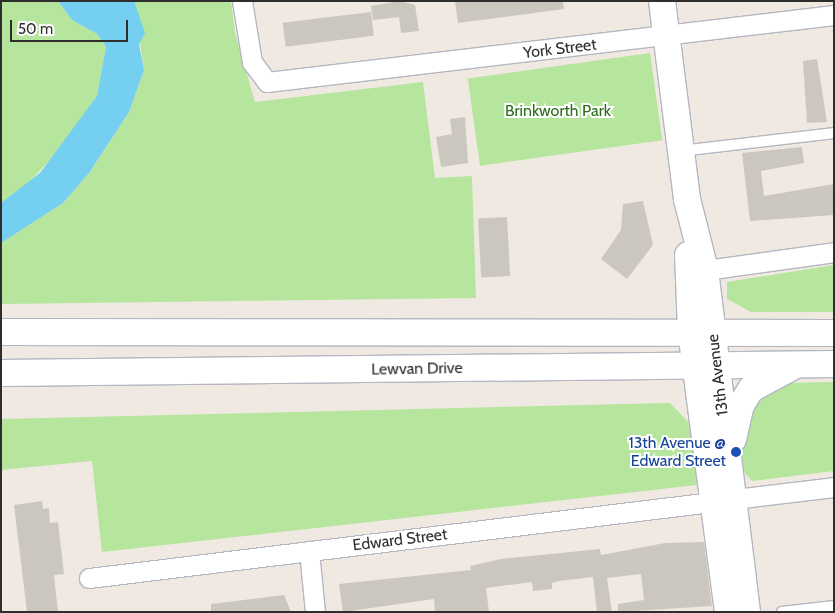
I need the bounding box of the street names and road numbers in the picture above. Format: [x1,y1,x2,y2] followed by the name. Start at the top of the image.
[522,35,598,63] street label: York Street
[703,333,733,417] street label: 13th Avenue
[371,359,463,379] street label: Lewvan Drive
[352,525,448,555] street label: Edward Street

